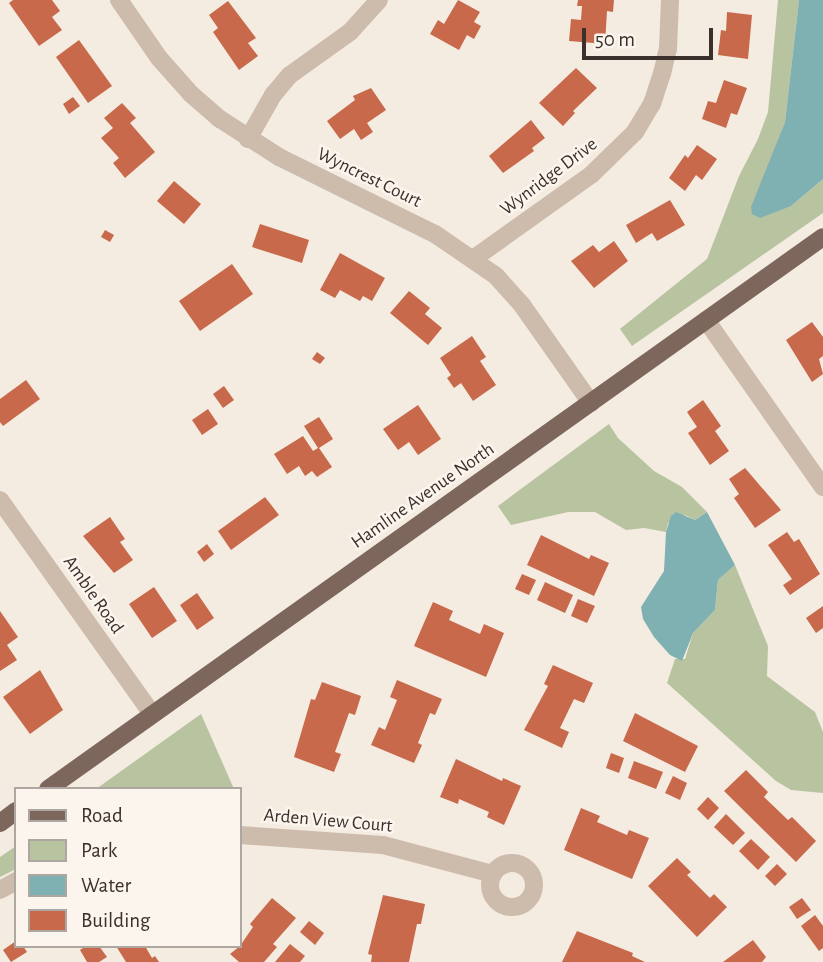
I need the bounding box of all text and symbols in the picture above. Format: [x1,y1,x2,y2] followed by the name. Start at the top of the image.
[585,14,716,58] scale bar
[595,29,635,50] text: 50 m
[496,133,602,221] street label: Wynridge Drive
[313,143,425,213] street label: Wyncrest Court
[347,438,499,554] street label: Hamline Avenue North
[58,552,128,638] street label: Amble Road
[14,787,242,948] legend
[263,804,393,838] street label: Arden View Court
[81,805,123,826] text: Road
[81,840,117,861] text: Park
[81,875,131,896] text: Water
[81,910,150,931] text: Building

